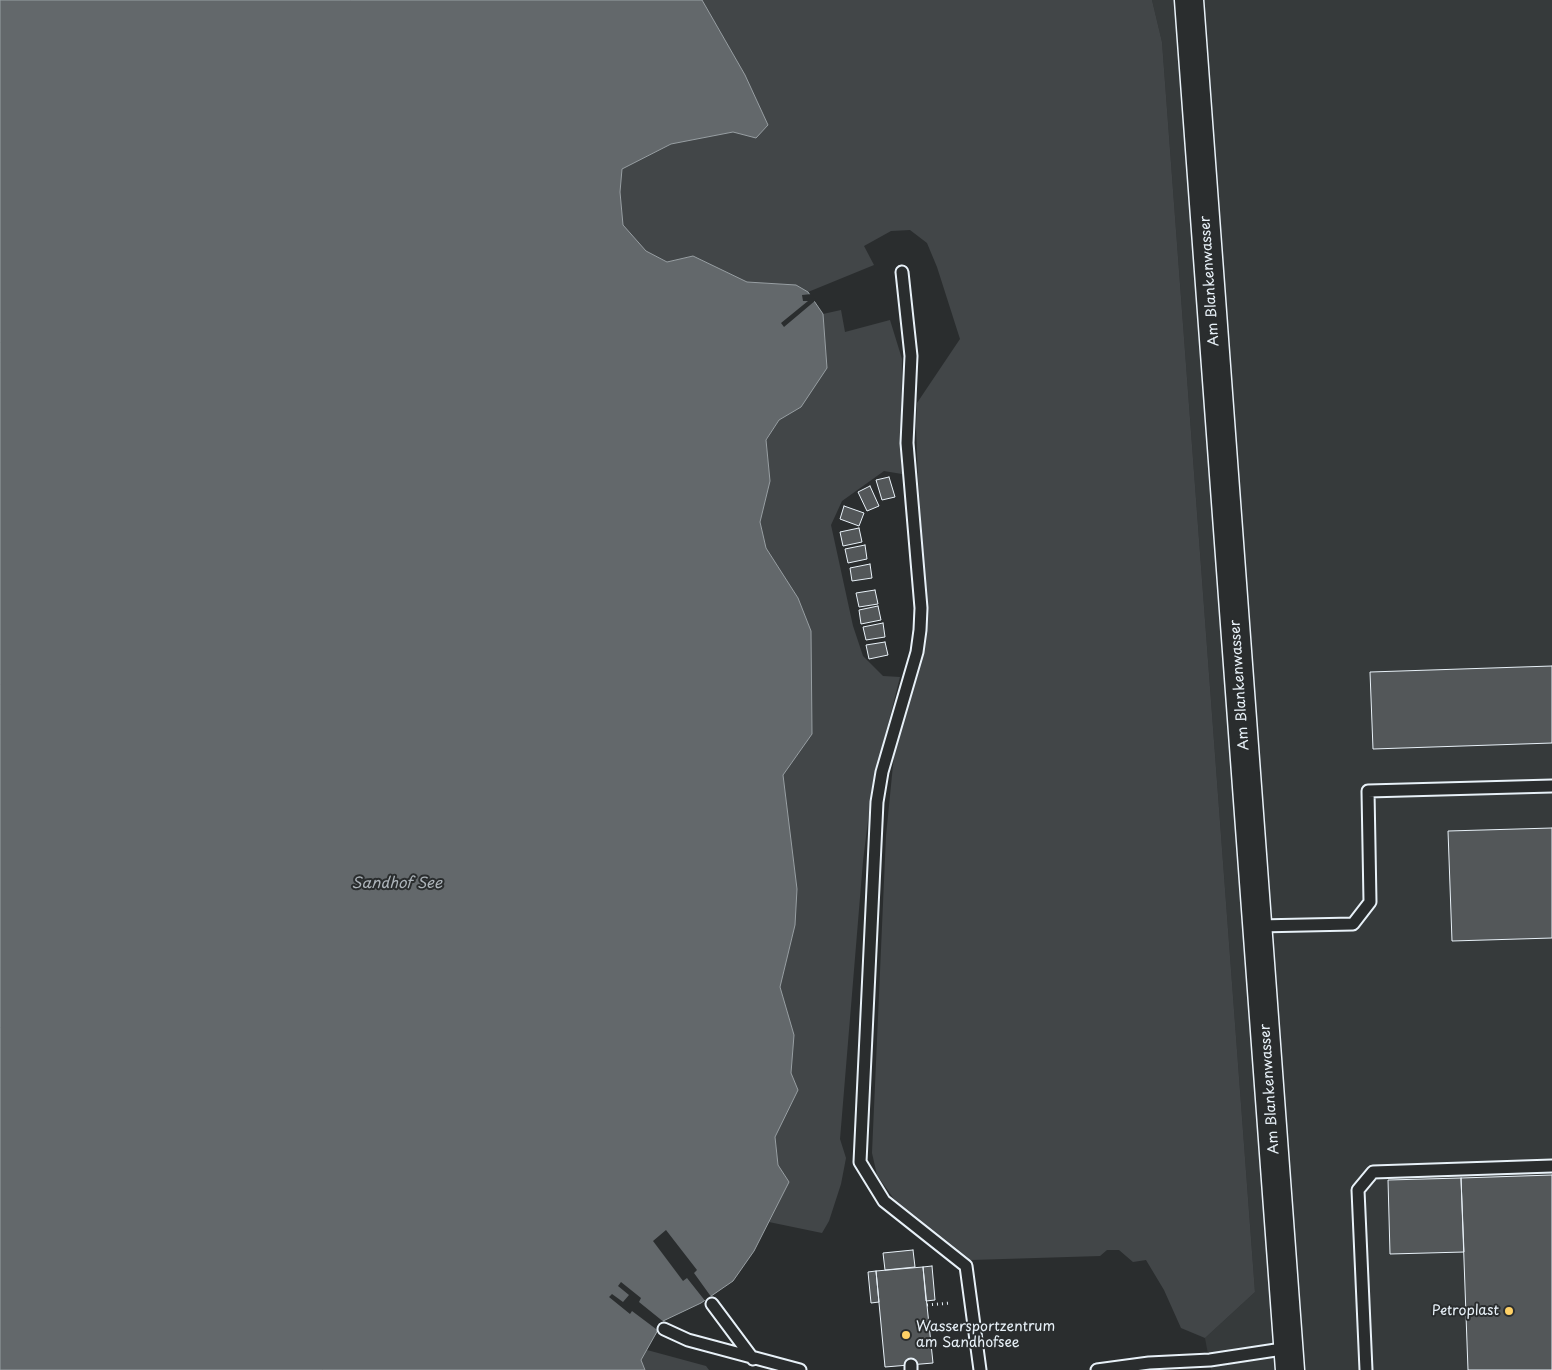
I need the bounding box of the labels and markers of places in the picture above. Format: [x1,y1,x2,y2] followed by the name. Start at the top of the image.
[1432,1303,1499,1319] place label: Petroplast
[1503,1305,1515,1317] marker: Petroplast
[916,1319,1055,1351] place label: Wassersportzentrum am Sandhofsee
[900,1329,912,1341] marker: Wassersportzentrum am Sandhofsee

